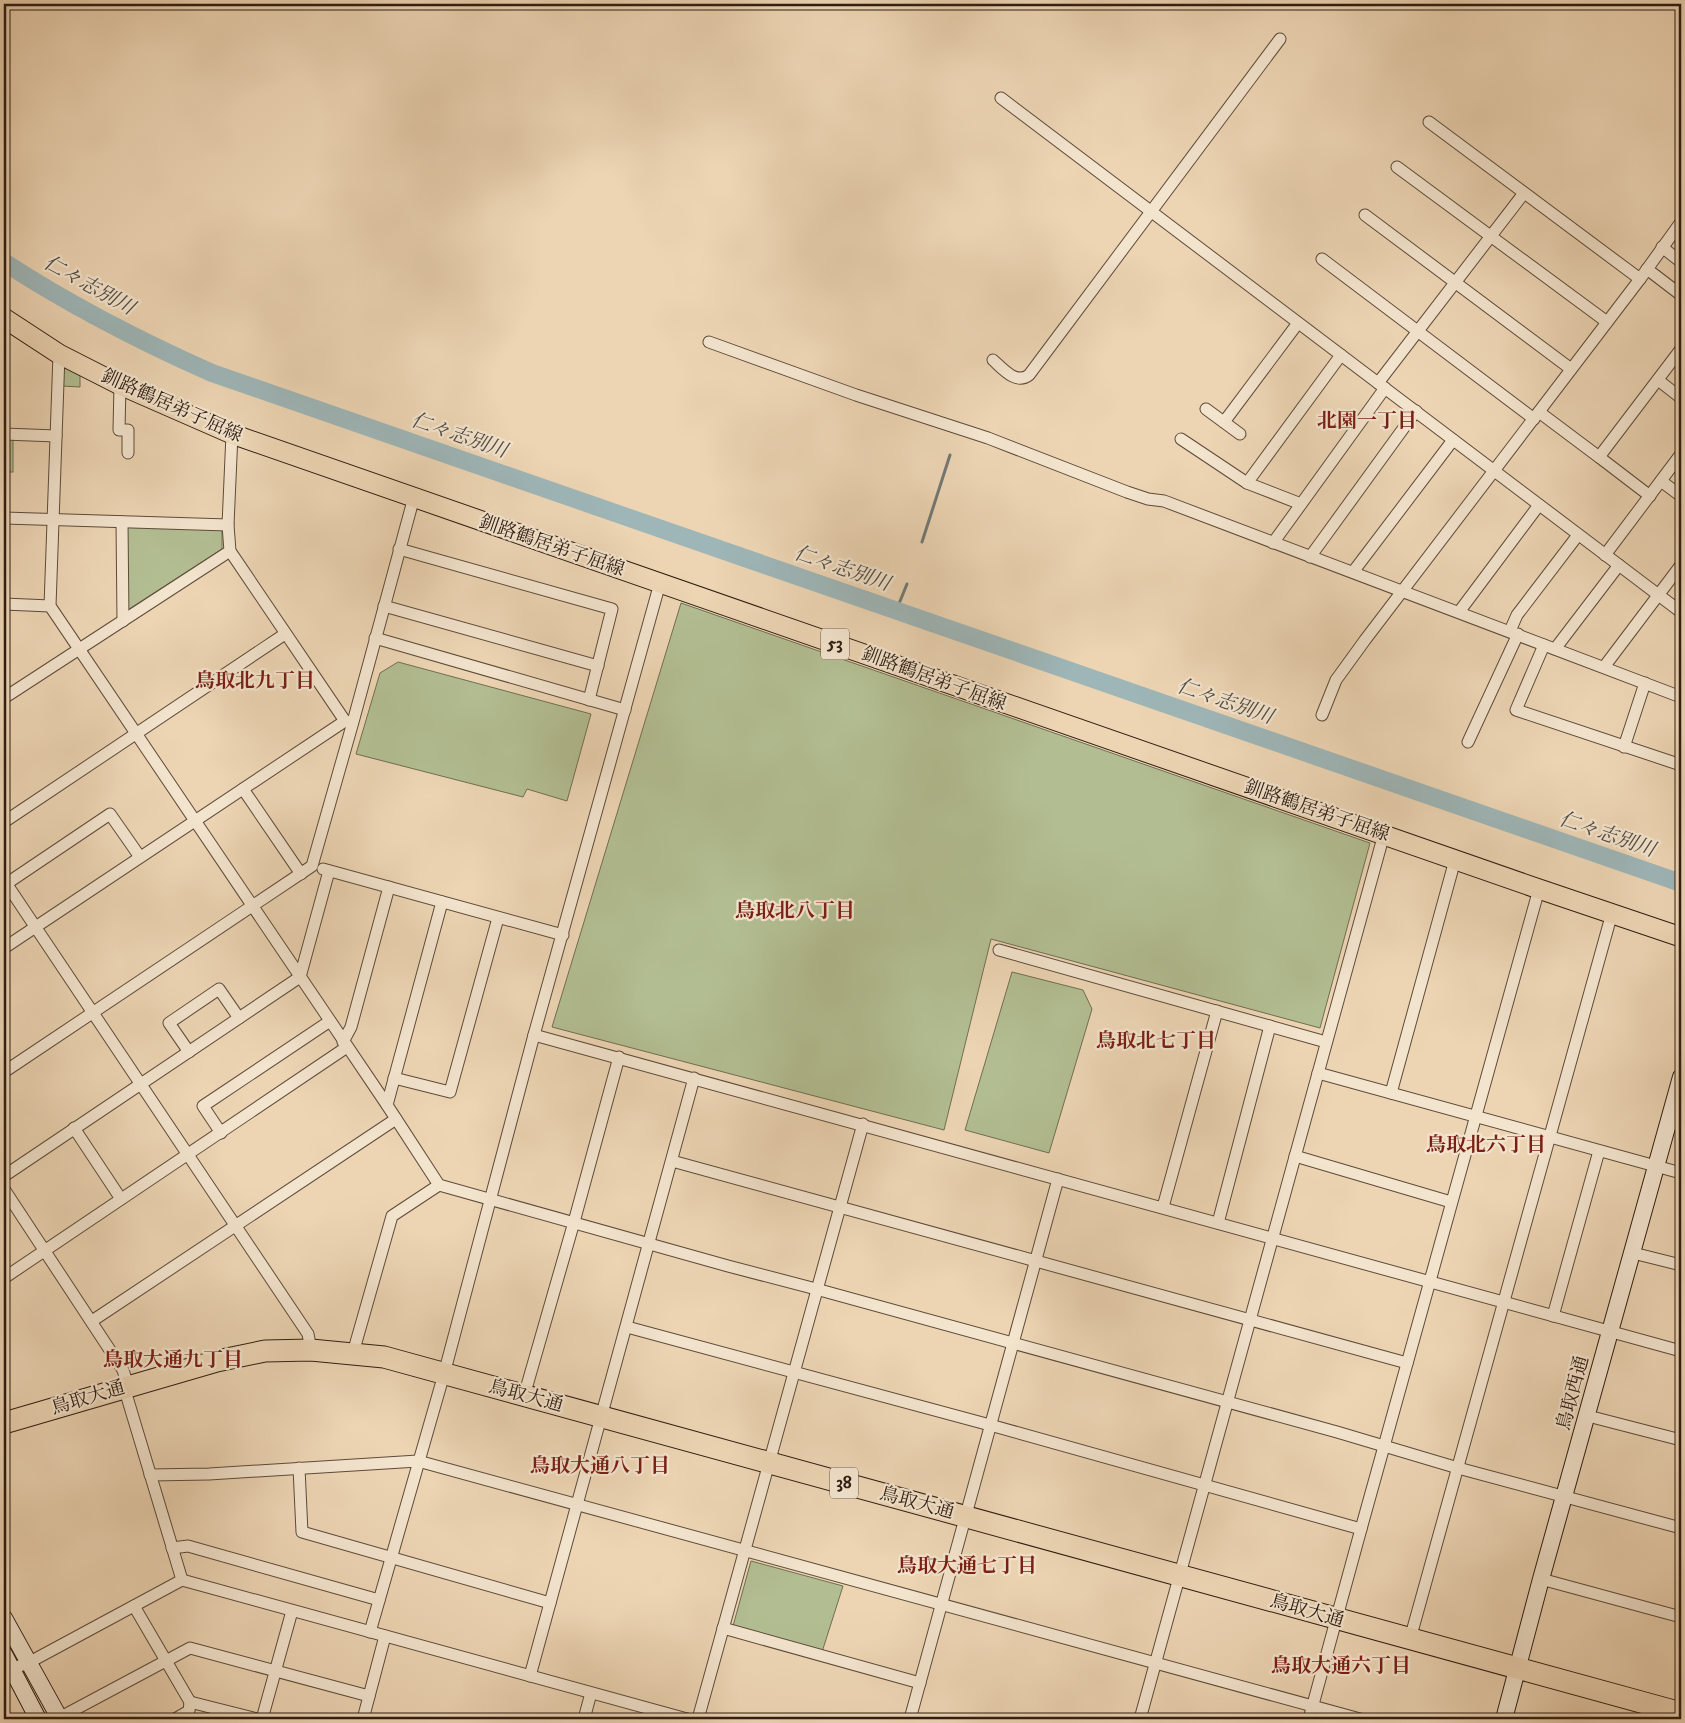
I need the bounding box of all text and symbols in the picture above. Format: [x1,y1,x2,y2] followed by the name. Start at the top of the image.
[39,251,141,322] water label: 仁々志別川
[98,365,246,447] street label: 釧路鶴居弟子屈線
[408,408,512,465] water label: 仁々志別川
[1317,409,1417,434] district label: 北園一丁目
[476,510,628,582] street label: 釧路鶴居弟子屈線
[791,541,895,598] water label: 仁々志別川
[821,629,849,660] road number: 53
[859,642,1009,716] street label: 釧路鶴居弟子屈線
[195,669,315,694] district label: 鳥取北九丁目
[1174,674,1278,731] water label: 仁々志別川
[1241,775,1393,847] street label: 釧路鶴居弟子屈線
[1556,807,1660,864] water label: 仁々志別川
[735,899,855,924] district label: 鳥取北八丁目
[1096,1029,1216,1054] district label: 鳥取北七丁目
[1426,1133,1546,1158] district label: 鳥取北六丁目
[103,1348,243,1373] district label: 鳥取大通九丁目
[1552,1353,1594,1433] street label: 鳥取西通
[486,1375,566,1417] street label: 鳥取大通
[48,1376,128,1420] street label: 鳥取大通
[530,1454,670,1479] district label: 鳥取大通八丁目
[830,1468,858,1499] road number: 38
[877,1482,957,1524] street label: 鳥取大通
[897,1554,1037,1579] district label: 鳥取大通七丁目
[1267,1589,1347,1633] street label: 鳥取大通
[1271,1654,1411,1679] district label: 鳥取大通六丁目

